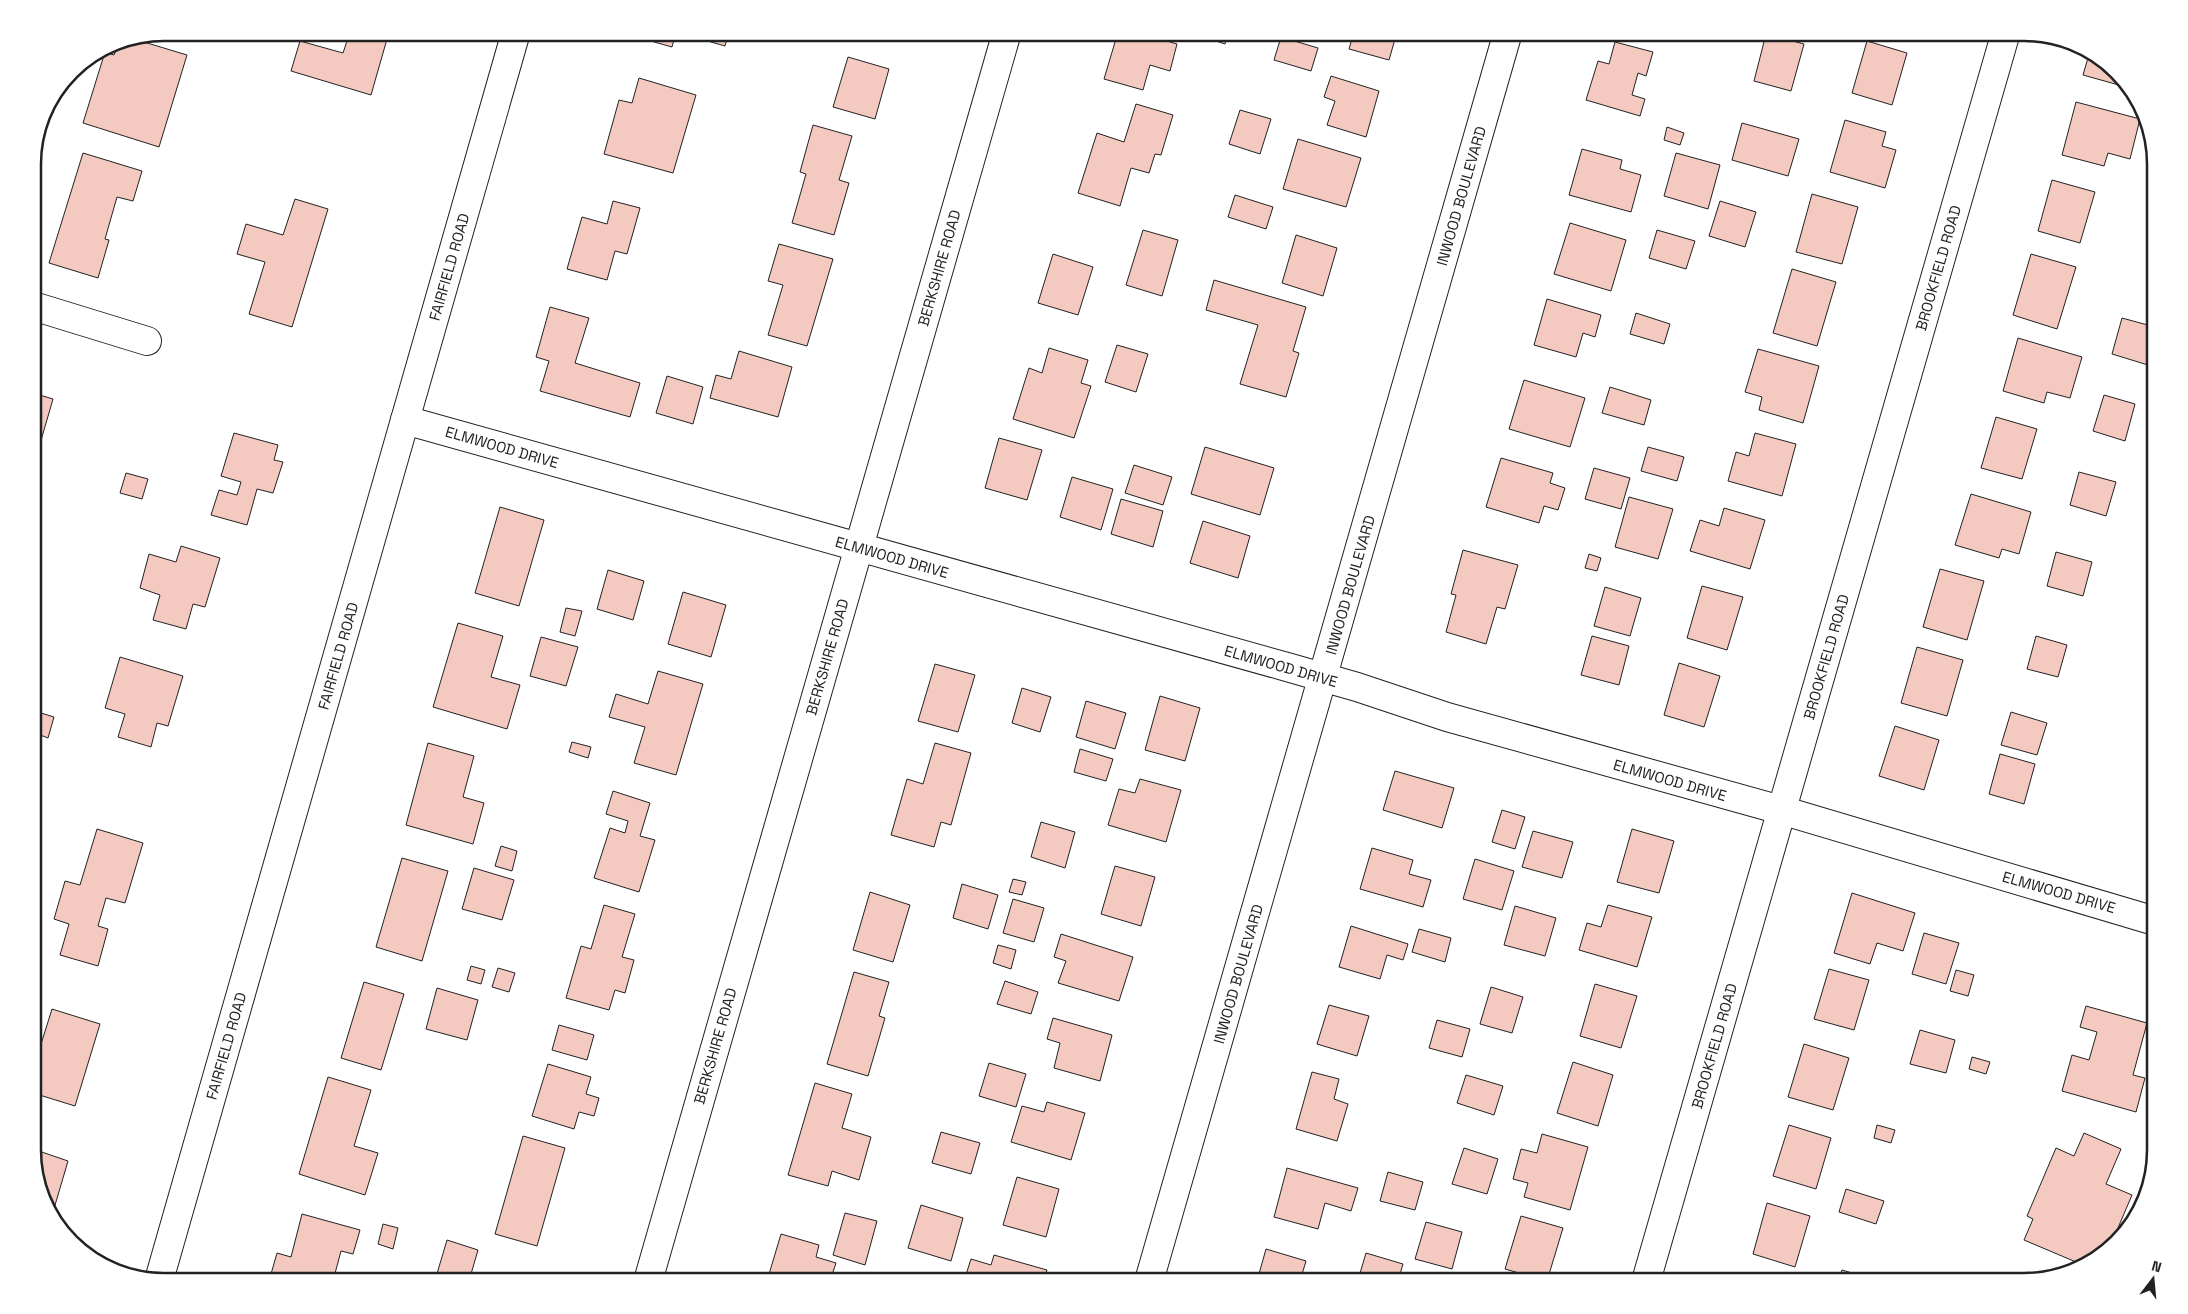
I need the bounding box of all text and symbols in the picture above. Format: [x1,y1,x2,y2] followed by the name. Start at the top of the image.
[1432,124,1490,268] street label: INWOOD BOULEVARD
[1911,203,1965,333] street label: BROOKFIELD ROAD
[913,208,965,328] street label: BERKSHIRE ROAD
[425,211,473,323] street label: FAIRFIELD ROAD
[443,422,561,472] street label: ELMWOOD DRIVE
[1321,513,1379,657] street label: INWOOD BOULEVARD
[833,532,951,582] street label: ELMWOOD DRIVE
[1799,592,1853,722] street label: BROOKFIELD ROAD
[801,597,853,717] street label: BERKSHIRE ROAD
[314,600,362,712] street label: FAIRFIELD ROAD
[1222,641,1340,691] street label: ELMWOOD DRIVE
[1611,755,1729,805] street label: ELMWOOD DRIVE
[2000,867,2118,917] street label: ELMWOOD DRIVE
[1209,902,1267,1046] street label: INWOOD BOULEVARD
[1687,981,1741,1111] street label: BROOKFIELD ROAD
[689,986,741,1106] street label: BERKSHIRE ROAD
[202,990,250,1102] street label: FAIRFIELD ROAD
[2128,1254,2178,1304] north arrow
[2150,1257,2164,1276] text: N

